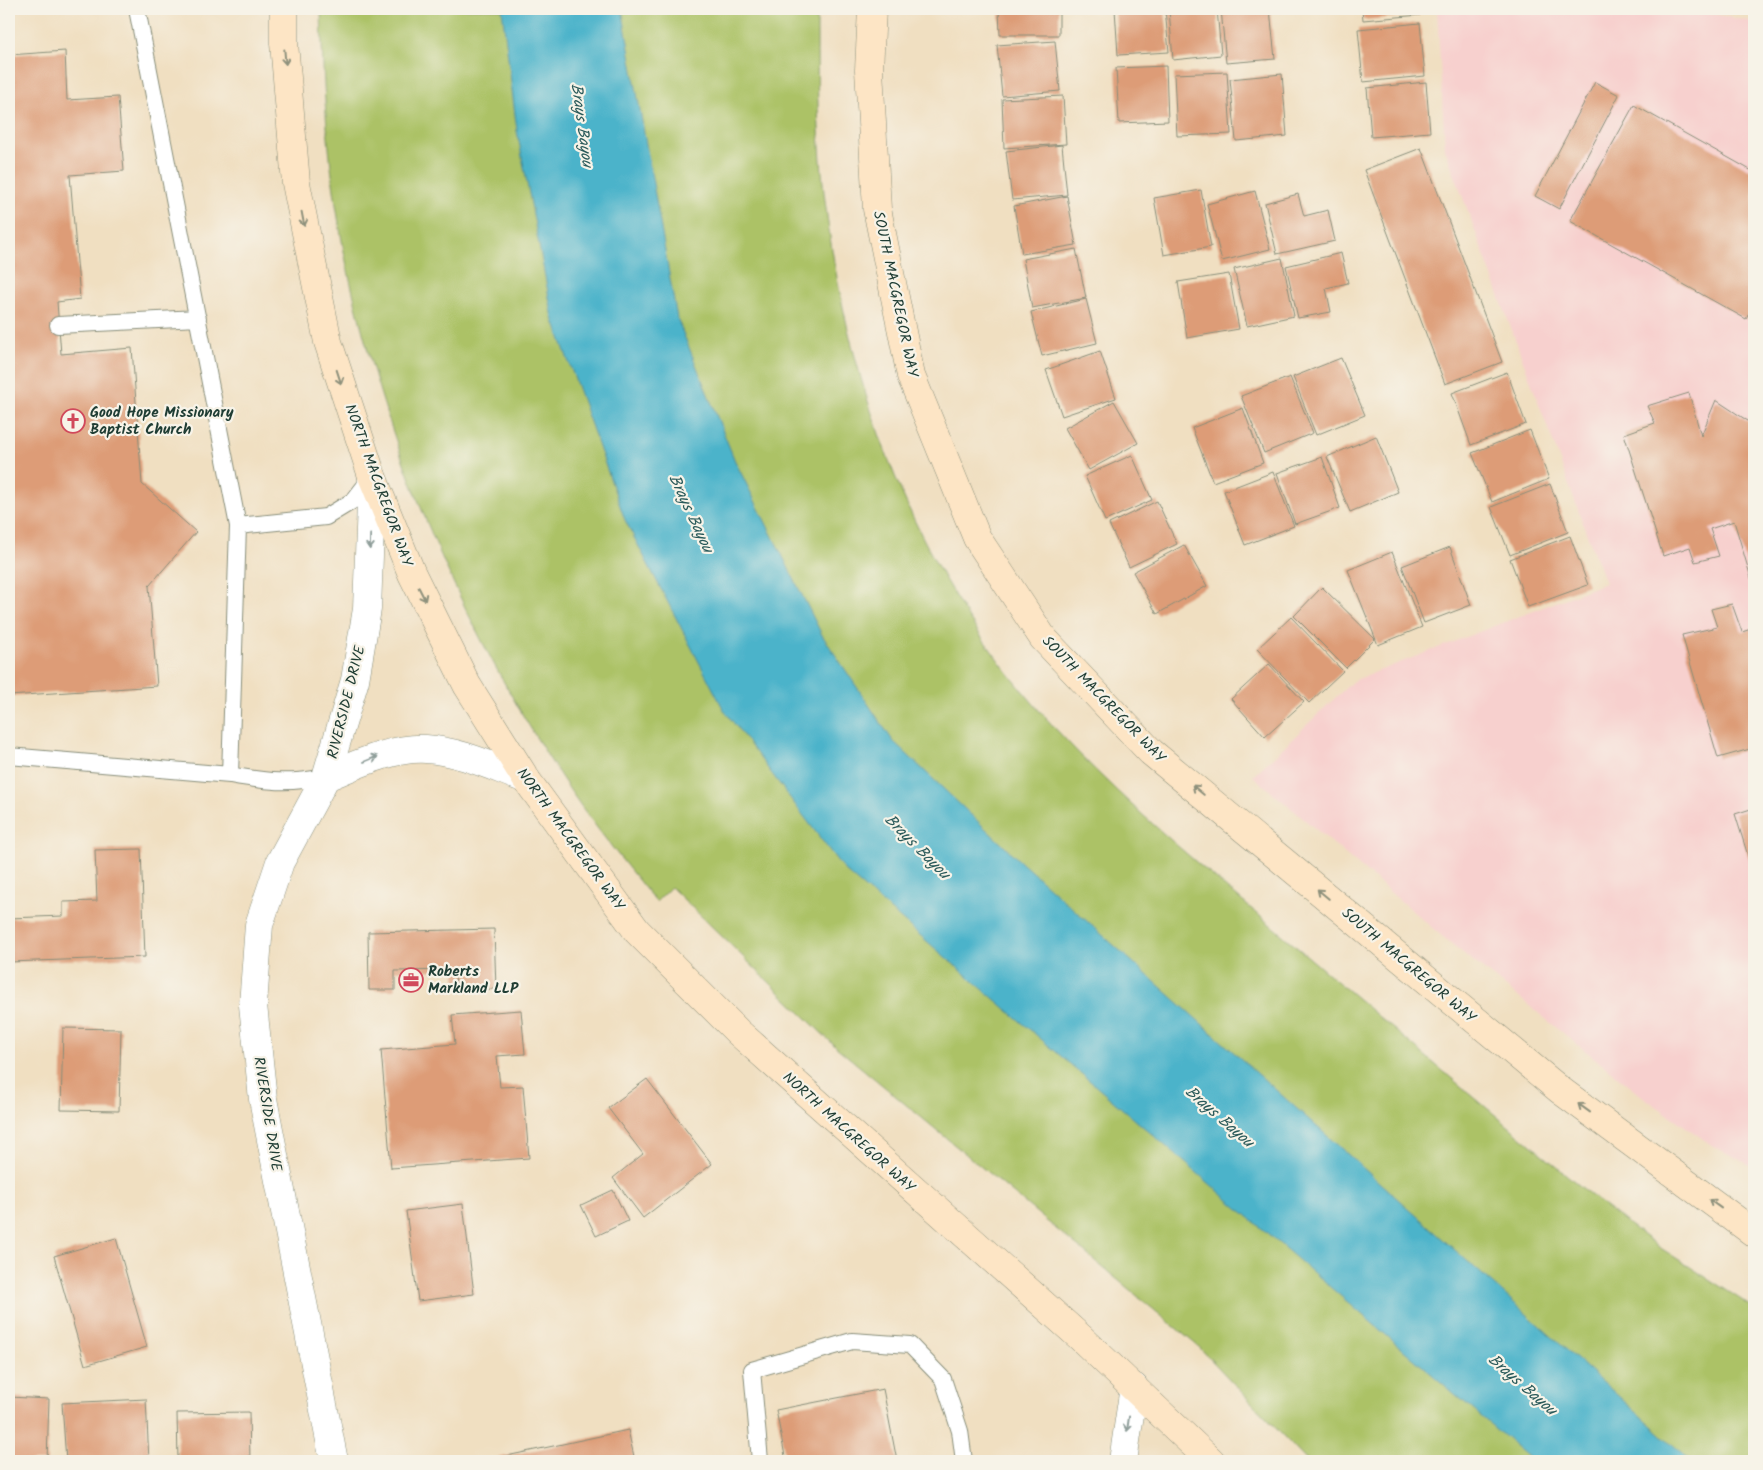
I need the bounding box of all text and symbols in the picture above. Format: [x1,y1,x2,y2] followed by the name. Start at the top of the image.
[280,49,290,65] one-way arrow
[563,82,600,171] water label: Brays Bayou
[866,209,925,381] street label: SOUTH MACGREGOR WAY
[299,210,309,226] one-way arrow
[335,369,345,385] one-way arrow
[90,401,234,442] place label: Good Hope Missionary Baptist Church
[337,401,419,571] street label: NORTH MACGREGOR WAY
[60,408,86,434] church icon: Good Hope Missionary Baptist Church
[662,470,721,559] water label: Brays Bayou
[365,534,375,550] one-way arrow
[418,586,427,601] one-way arrow
[1036,630,1172,770] street label: SOUTH MACGREGOR WAY
[321,642,373,761] street label: RIVERSIDE DRIVE
[363,753,378,763] one-way arrow
[510,763,631,917] street label: NORTH MACGREGOR WAY
[1191,785,1204,796] one-way arrow
[878,809,957,887] water label: Brays Bayou
[1317,888,1330,899] one-way arrow
[1336,902,1482,1030] street label: SOUTH MACGREGOR WAY
[428,960,519,1001] place label: Roberts Markland LLP
[398,967,424,993] office icon: Roberts Markland LLP
[246,1055,288,1174] street label: RIVERSIDE DRIVE
[777,1066,921,1200] street label: NORTH MACGREGOR WAY
[1179,1080,1261,1156] water label: Brays Bayou
[1577,1103,1591,1113] one-way arrow
[1708,1199,1722,1209] one-way arrow
[1482,1348,1564,1424] water label: Brays Bayou
[1123,1416,1133,1432] one-way arrow

